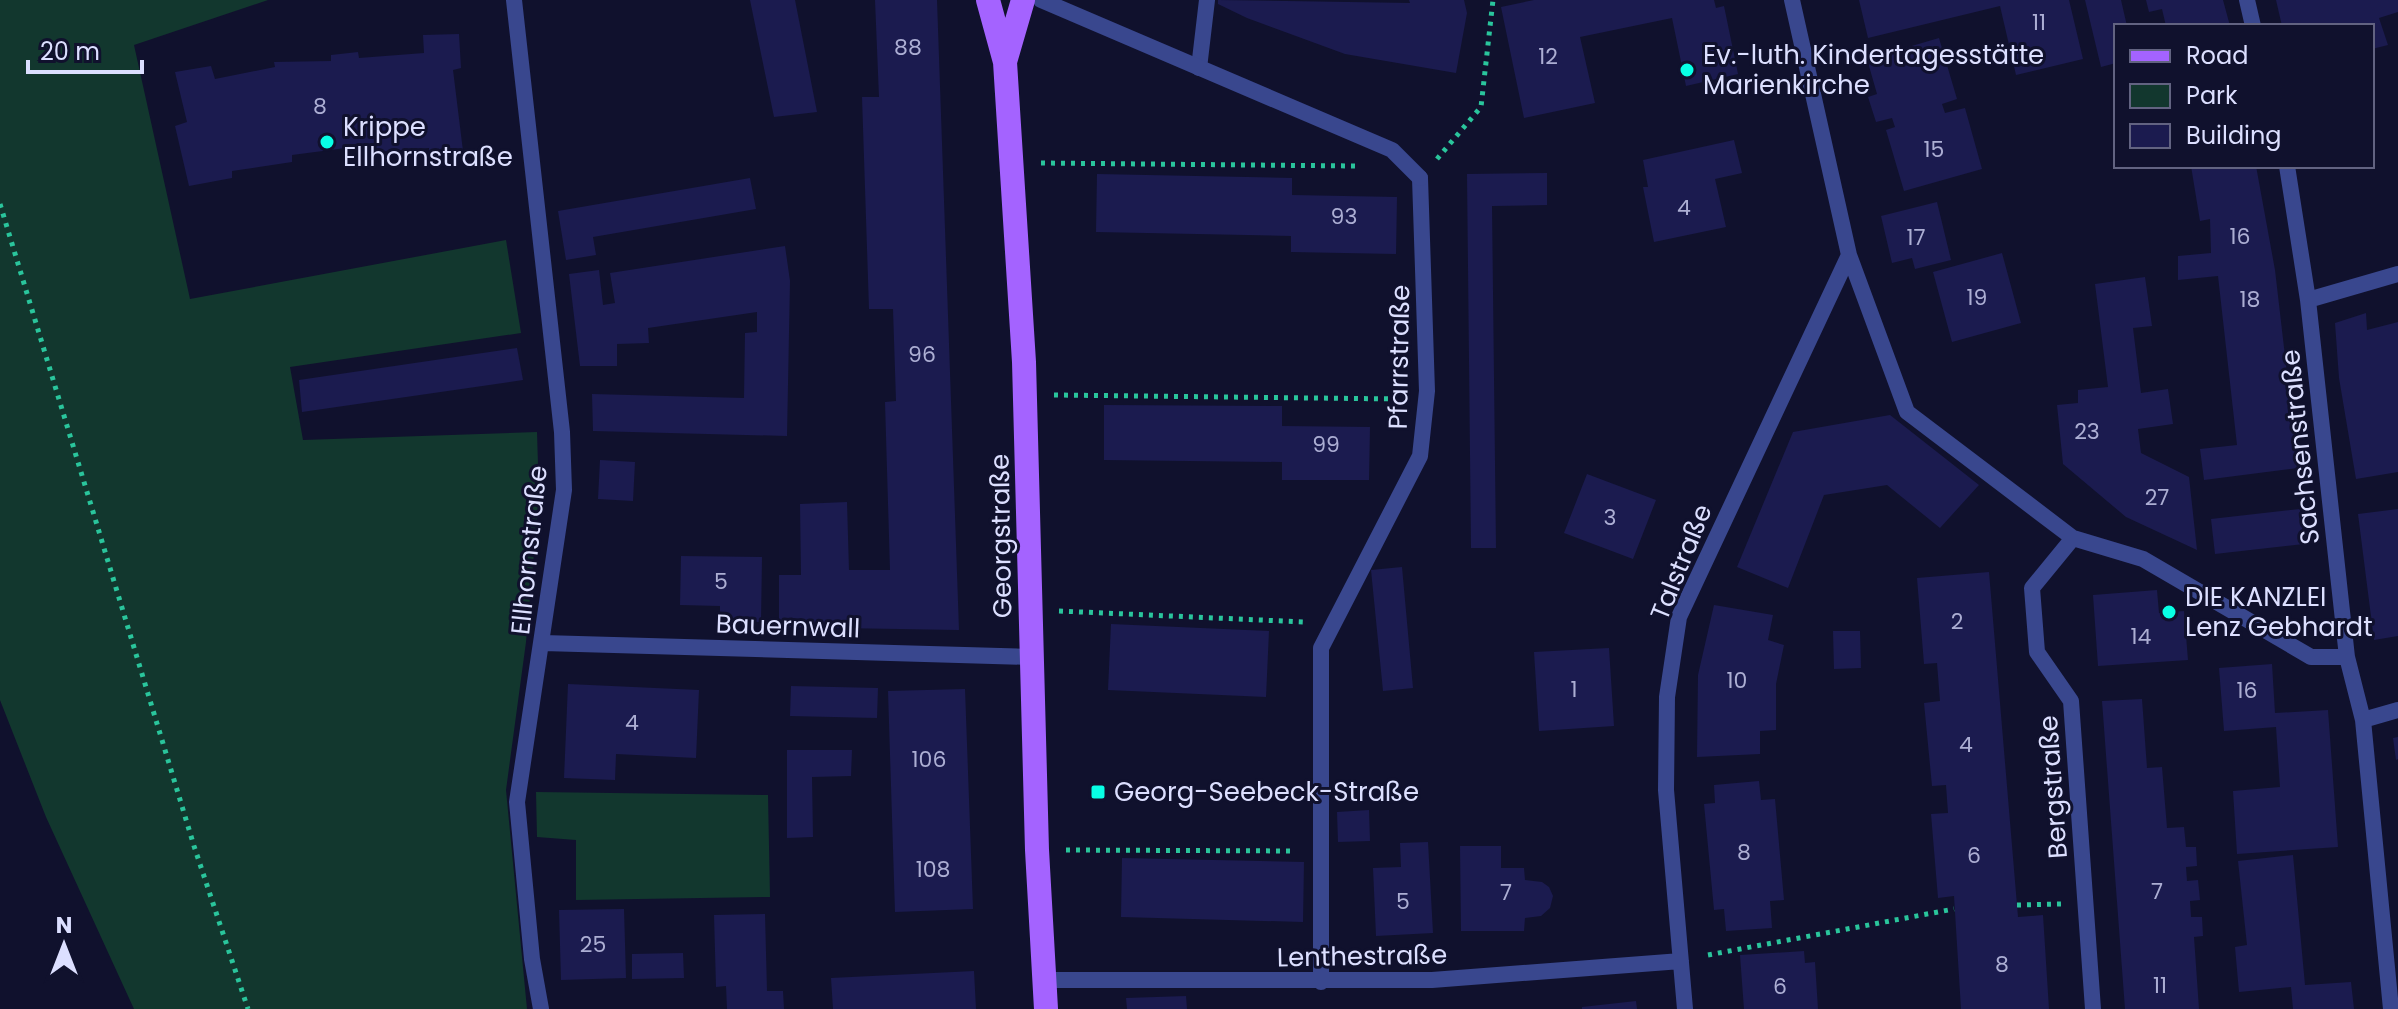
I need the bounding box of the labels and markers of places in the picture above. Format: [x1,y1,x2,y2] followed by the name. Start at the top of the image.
[1703,37,2044,103] place label: Ev.-luth. Kindertagesstätte Marienkirche
[1678,61,1696,79] marker: Ev.-luth. Kindertagesstätte Marienkirche
[343,109,513,175] place label: Krippe Ellhornstraße
[318,133,336,151] marker: Krippe Ellhornstraße
[2185,579,2373,645] place label: DIE KANZLEI Lenz Gebhardt
[2160,603,2178,621] marker: DIE KANZLEI Lenz Gebhardt
[1114,774,1419,810] place label: Georg-Seebeck-Straße
[1089,783,1107,801] marker: Georg-Seebeck-Straße

